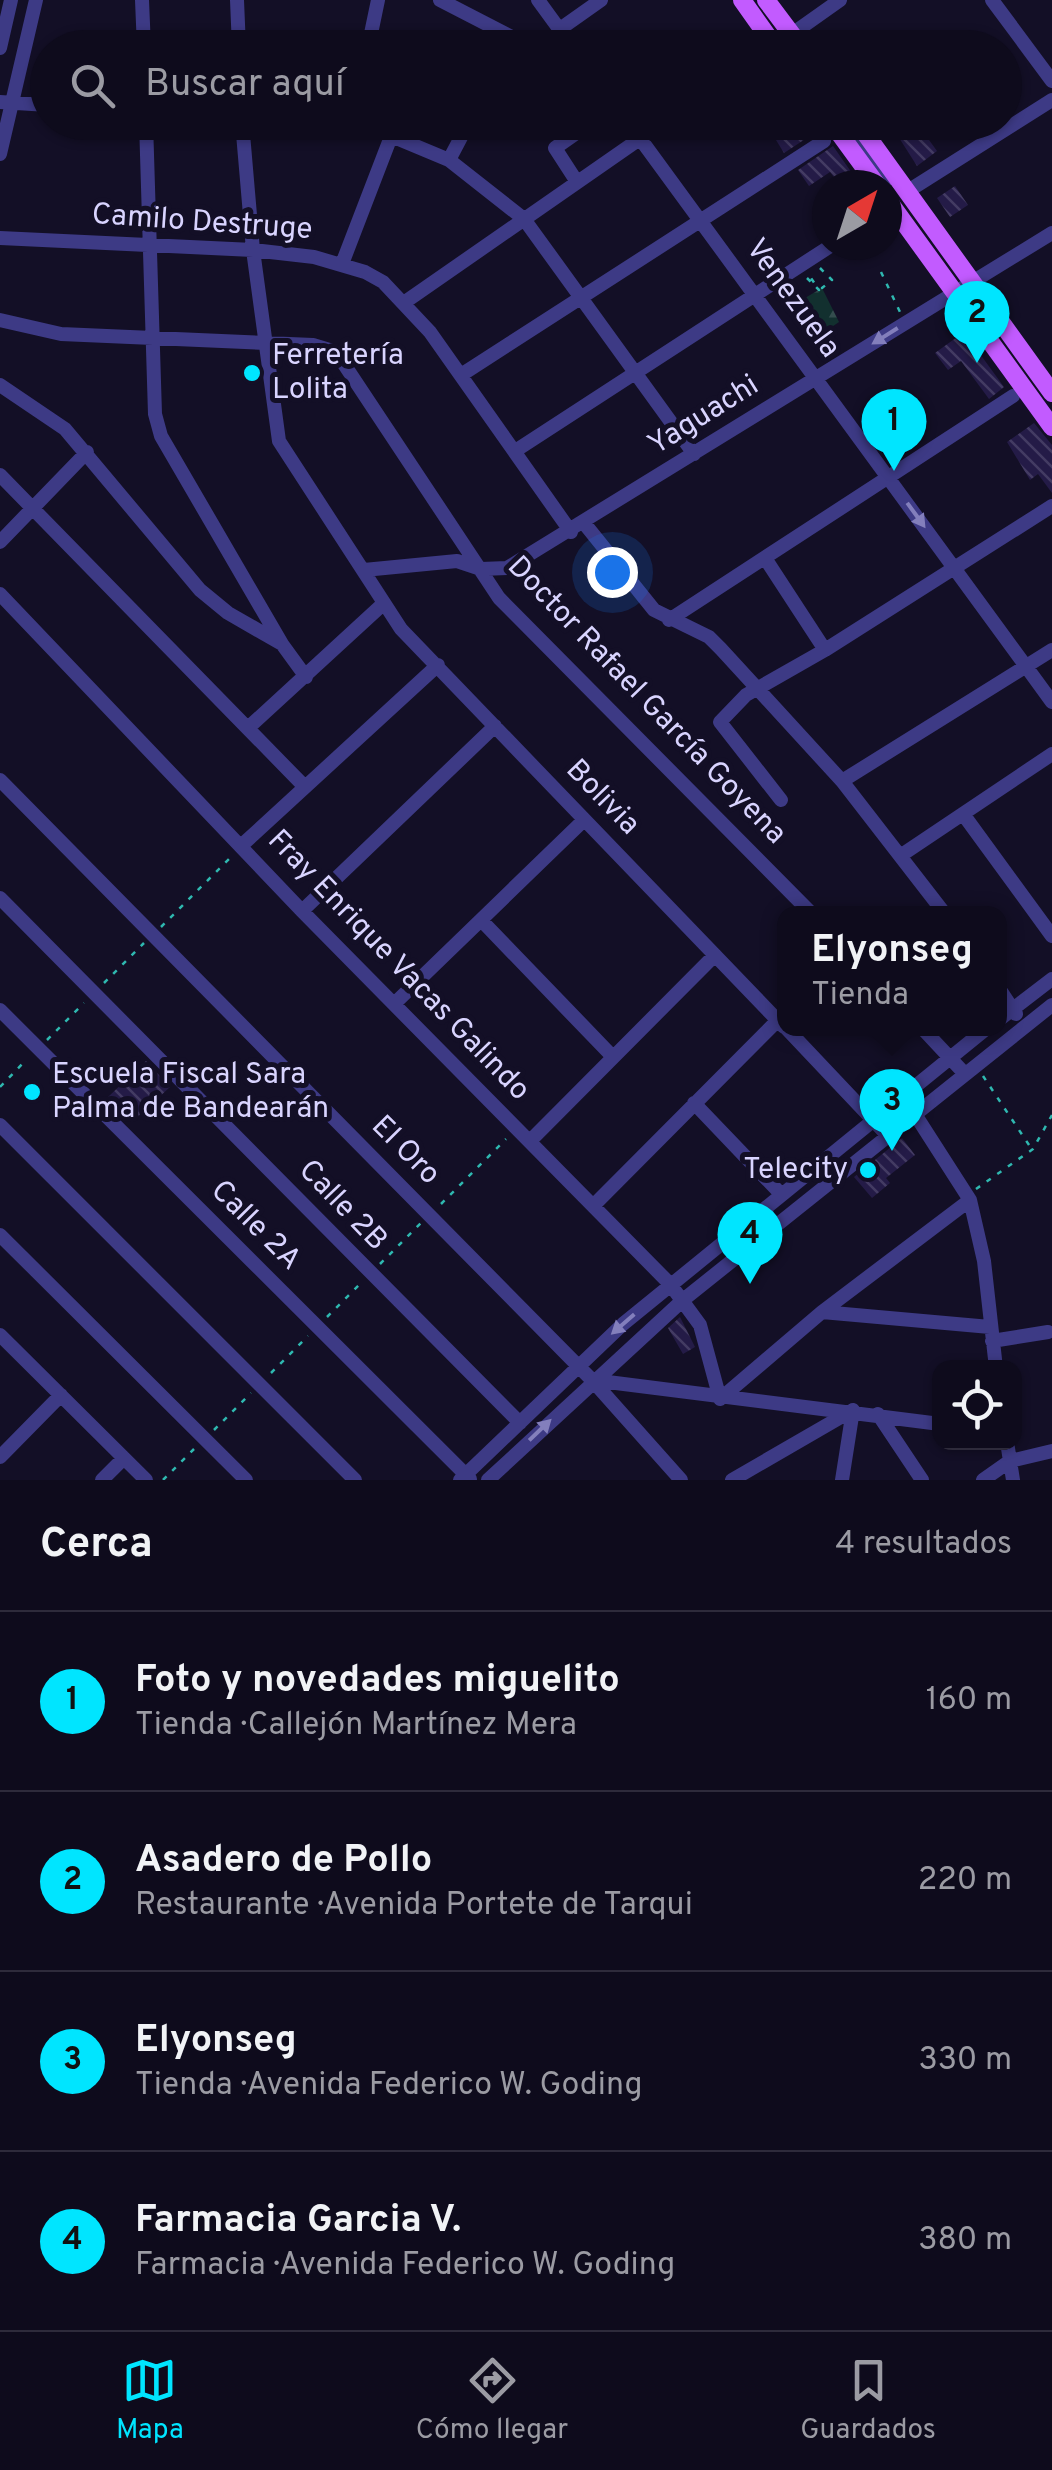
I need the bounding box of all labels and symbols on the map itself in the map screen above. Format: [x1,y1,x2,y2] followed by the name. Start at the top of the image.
[812,170,902,260] north arrow
[90,197,314,249] street label: Camilo Destruge
[736,232,848,366] street label: Venezuela
[944,280,1010,363] pin: 2
[871,326,898,344] one-way arrow
[272,338,404,409] place label: Ferretería Lolita
[241,362,263,384] marker: Ferretería Lolita
[642,368,766,464] street label: Yaguachi
[862,388,926,471] pin: 1
[905,502,925,528] one-way arrow
[587,547,638,598] your location
[498,549,794,853] street label: Doctor Rafael García Goyena
[557,752,647,844] street label: Bolivia
[259,823,537,1109] street label: Fray Enrique Vacas Galindo
[52,1057,329,1128] place label: Escuela Fiscal Sara Palma de Bandearán
[860,1068,924,1151] pin: 3
[21,1081,43,1103] marker: Escuela Fiscal Sara Palma de Bandearán
[363,1109,447,1193] street label: El Oro
[743,1152,848,1189] place label: Telecity
[290,1153,394,1259] street label: Calle 2B
[857,1159,879,1181] marker: Telecity
[202,1173,308,1279] street label: Calle 2A
[718,1202,782,1284] pin: 4
[611,1312,636,1334] one-way arrow
[528,1419,552,1442] one-way arrow

